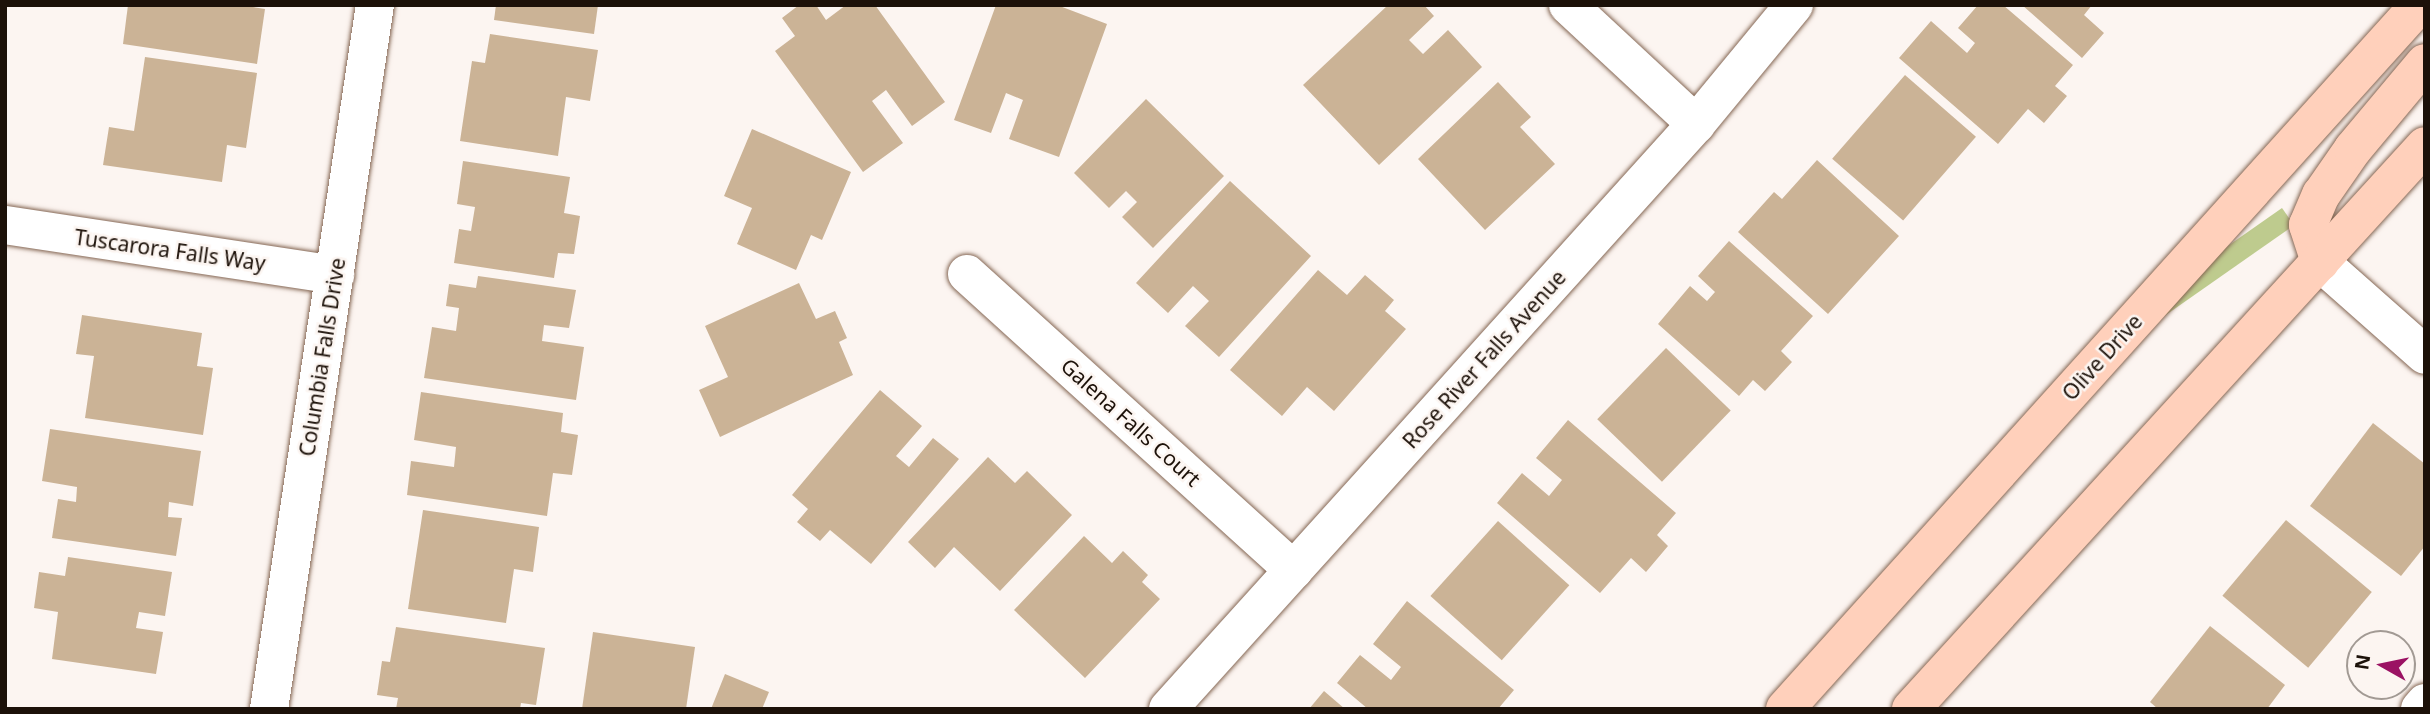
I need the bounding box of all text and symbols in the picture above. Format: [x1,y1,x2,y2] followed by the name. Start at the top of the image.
[73,224,267,276] street label: Tuscarora Falls Way
[294,256,350,458] street label: Columbia Falls Drive
[1397,265,1571,453] street label: Rose River Falls Avenue
[2057,309,2147,405] street label: Olive Drive
[1056,353,1206,491] street label: Galena Falls Court
[2346,630,2416,700] north arrow
[2348,652,2376,672] text: N

